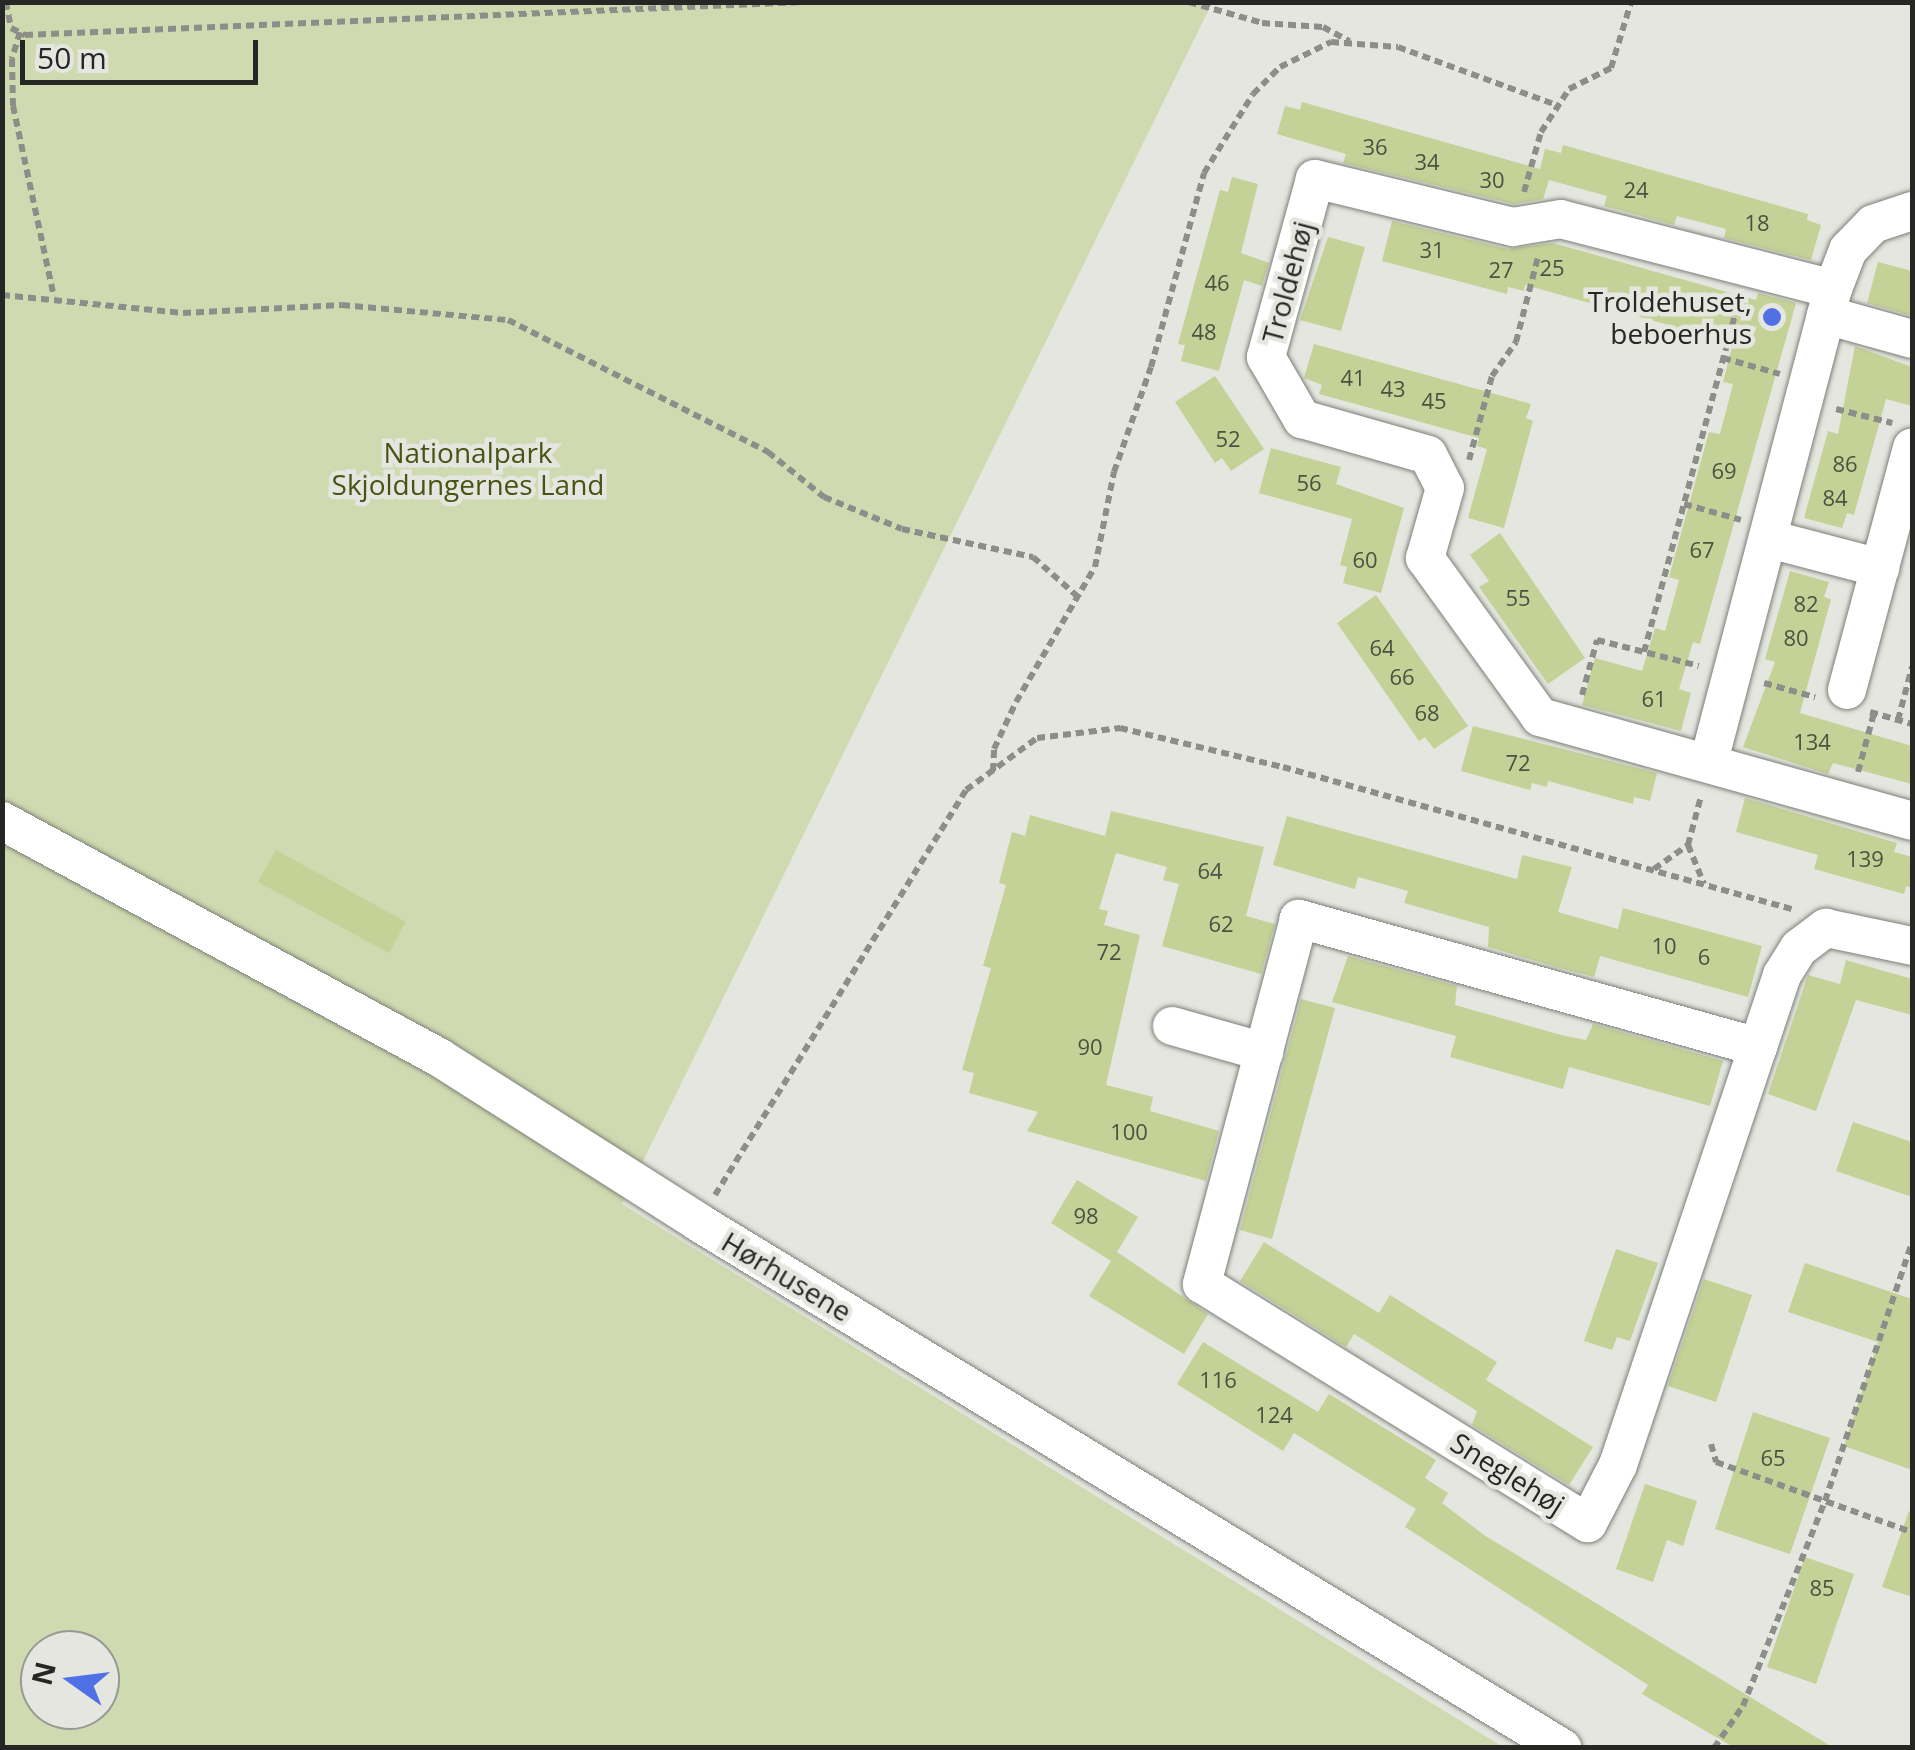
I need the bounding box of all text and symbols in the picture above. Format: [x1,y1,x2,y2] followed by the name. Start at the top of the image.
[25,20,262,82] scale bar
[37,37,107,78] text: 50 m
[1362,134,1388,160] house number: 36
[1414,149,1440,175] house number: 34
[1479,167,1505,193] house number: 30
[1623,177,1649,203] house number: 24
[1744,210,1770,236] house number: 18
[1255,217,1319,347] street label: Troldehøj
[1419,237,1445,263] house number: 31
[1539,255,1565,281] house number: 25
[1488,257,1514,283] house number: 27
[1204,270,1230,296] house number: 46
[1588,284,1752,350] place label: Troldehuset, beboerhus
[1761,306,1783,328] marker: Troldehuset, beboerhus
[1191,319,1217,345] house number: 48
[1340,365,1366,391] house number: 41
[1380,376,1406,402] house number: 43
[1421,388,1447,414] house number: 45
[1215,426,1241,452] house number: 52
[332,435,604,501] park label: Nationalpark Skjoldungernes Land
[1832,451,1858,477] house number: 86
[1711,458,1737,484] house number: 69
[1296,470,1322,496] house number: 56
[1822,485,1848,511] house number: 84
[1689,537,1715,563] house number: 67
[1352,547,1378,573] house number: 60
[1505,585,1531,611] house number: 55
[1793,591,1819,617] house number: 82
[1783,625,1809,651] house number: 80
[1369,635,1395,661] house number: 64
[1389,664,1415,690] house number: 66
[1641,686,1667,712] house number: 61
[1414,700,1440,726] house number: 68
[1793,729,1831,755] house number: 134
[1505,750,1531,776] house number: 72
[1846,846,1884,872] house number: 139
[1197,858,1223,884] house number: 64
[1208,911,1234,937] house number: 62
[1651,933,1677,959] house number: 10
[1096,939,1122,965] house number: 72
[1698,944,1710,970] house number: 6
[1077,1034,1103,1060] house number: 90
[1110,1119,1148,1145] house number: 100
[1073,1203,1099,1229] house number: 98
[716,1224,858,1328] street label: Hørhusene
[1199,1367,1237,1393] house number: 116
[1255,1402,1293,1428] house number: 124
[1445,1425,1571,1521] street label: Sneglehøj
[1760,1445,1786,1471] house number: 65
[1809,1575,1835,1601] house number: 85
[20,1630,120,1730] north arrow
[22,1658,64,1689] text: N

